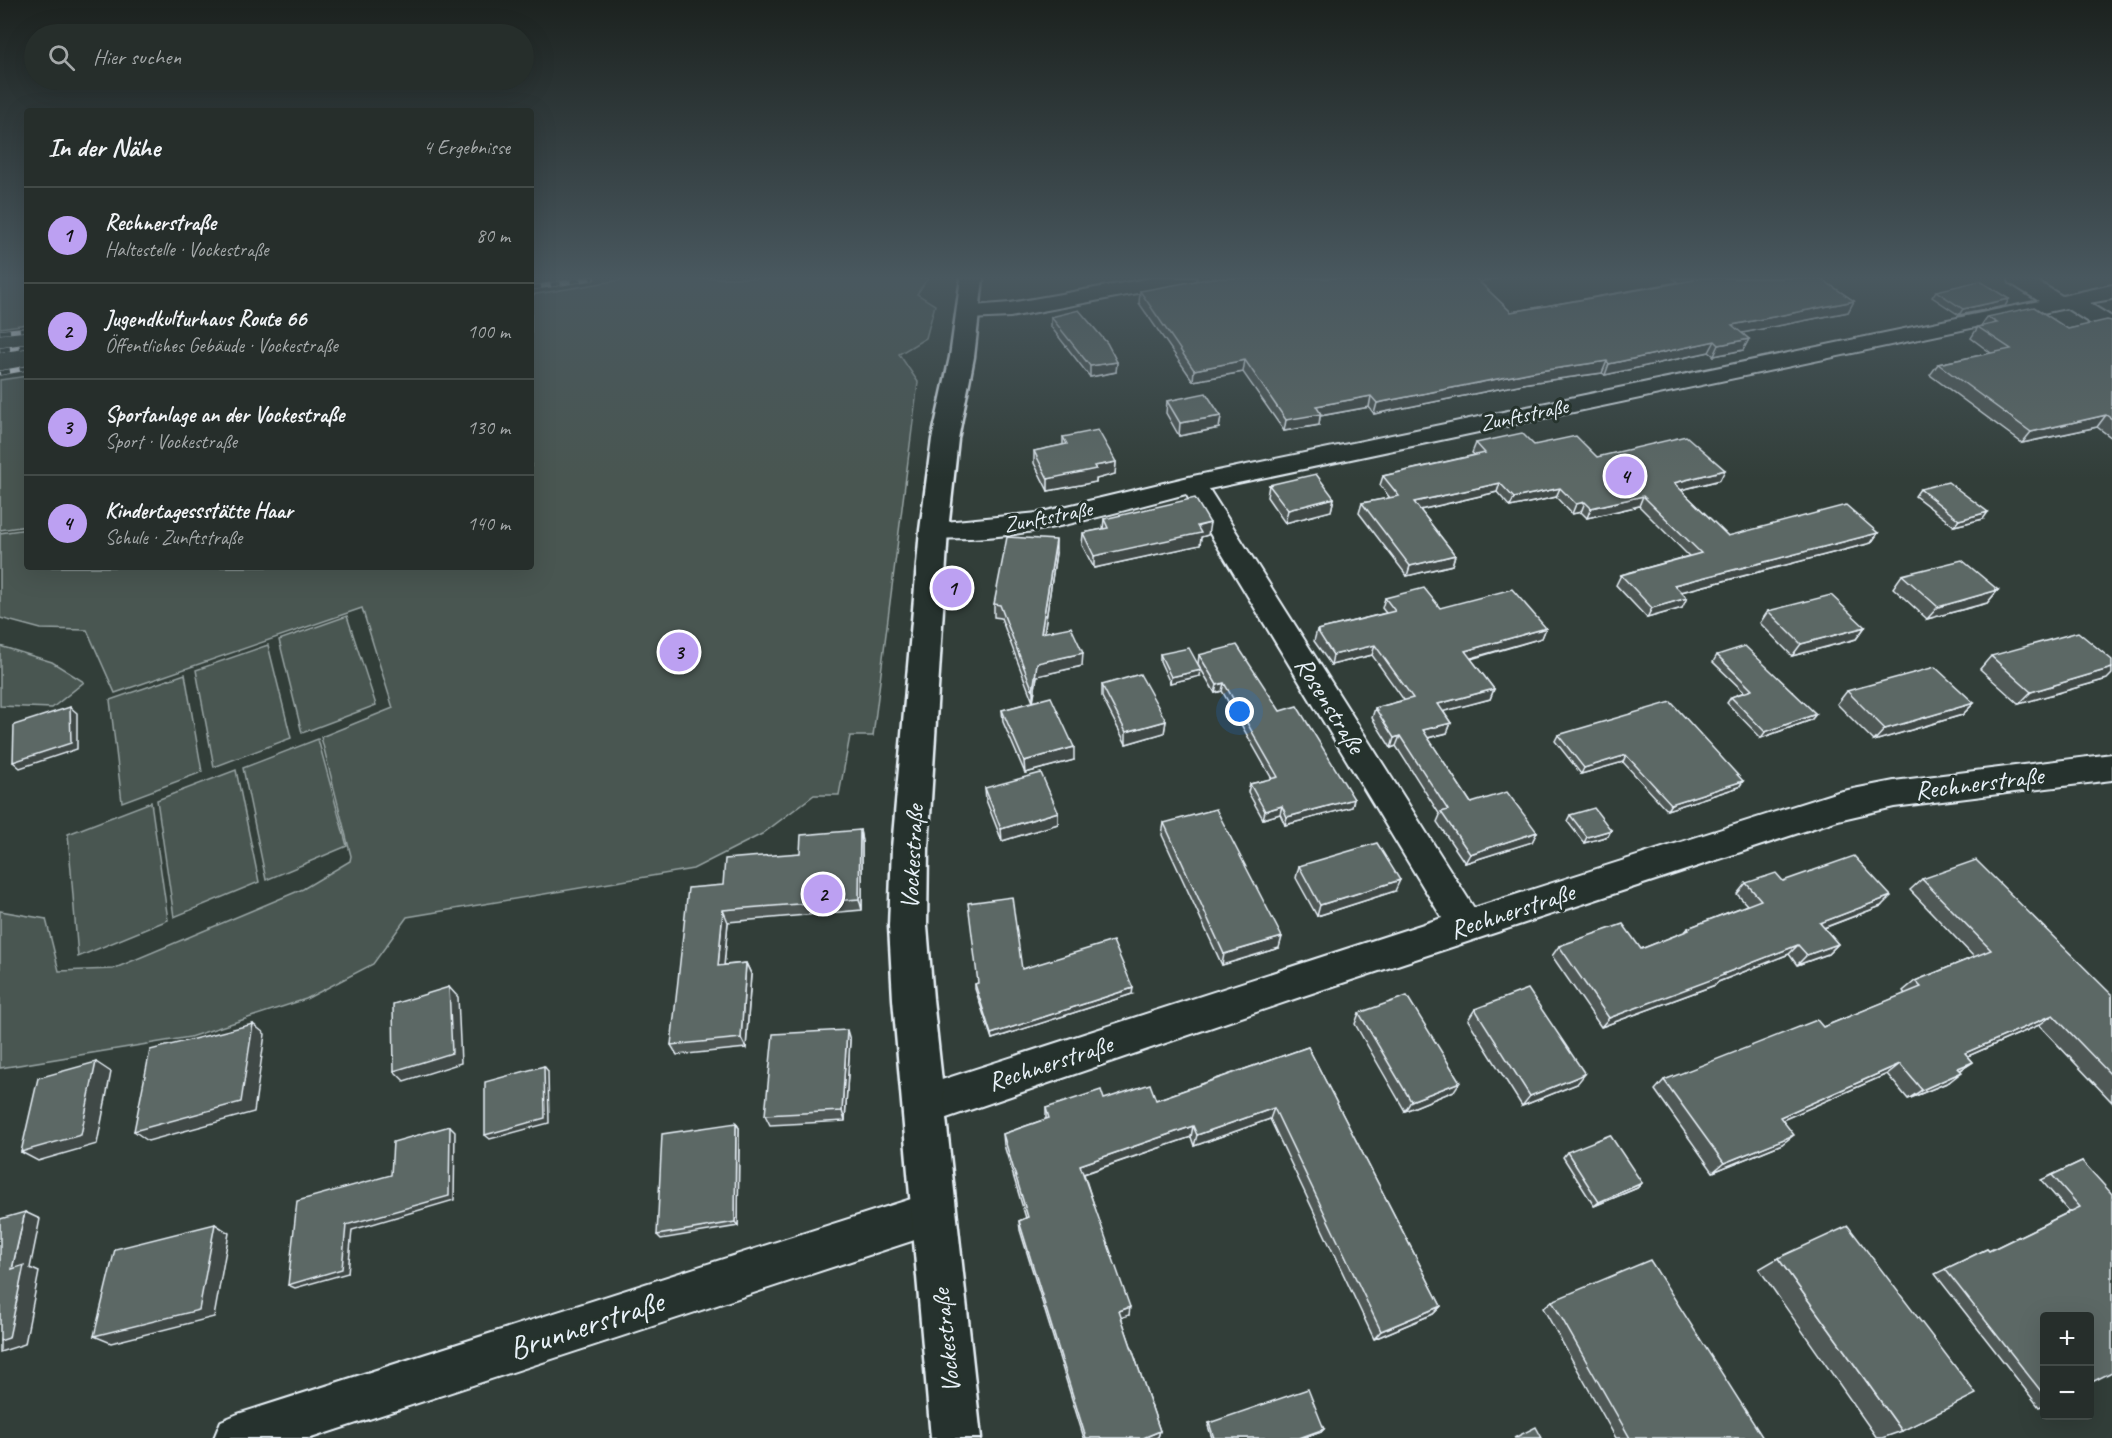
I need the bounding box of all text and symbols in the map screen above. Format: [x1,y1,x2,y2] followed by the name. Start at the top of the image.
[24,24,534,90] search box
[45,41,78,74] icon: search
[93,43,181,71] text: Hier suchen
[48,131,160,164] text: In der Nähe
[423,135,510,160] text: 4 Ergebnisse
[105,209,216,237] text: Rechnerstraße
[63,223,72,248] text: 1
[476,223,510,248] text: 80 m
[105,237,269,262] text: Haltestelle · Vockestraße
[105,305,306,333] text: Jugendkulturhaus Route 66
[63,319,72,344] text: 2
[467,319,510,344] text: 100 m
[105,333,338,358] text: Öffentliches Gebäude · Vockestraße
[1478,392,1572,438] street label: Zunftstraße
[105,401,344,429] text: Sportanlage an der Vockestraße
[63,415,72,440] text: 3
[467,415,510,440] text: 130 m
[105,429,237,454] text: Sport · Vockestraße
[1606,454,1644,498] pin: 4
[1002,494,1096,539] street label: Zunftstraße
[105,497,293,525] text: Kindertagessstätte Haar
[63,511,72,536] text: 4
[467,511,510,536] text: 140 m
[105,525,242,550] text: Schule · Zunftstraße
[932,566,972,610] pin: 1
[660,630,698,674] pin: 3
[1287,650,1374,762] street label: Rosenstraße
[1225,697,1254,726] your location
[1913,758,2048,807] street label: Rechnerstraße
[893,801,931,910] street label: Vockestraße
[804,872,842,916] pin: 2
[1446,875,1581,947] street label: Rechnerstraße
[984,1027,1119,1099] street label: Rechnerstraße
[504,1280,671,1369] street label: Brunnerstraße
[924,1285,968,1395] street label: Vockestraße
[2040,1312,2094,1420] map controls
[2040,1312,2094,1366] button: +
[2040,1366,2094,1420] button: −

